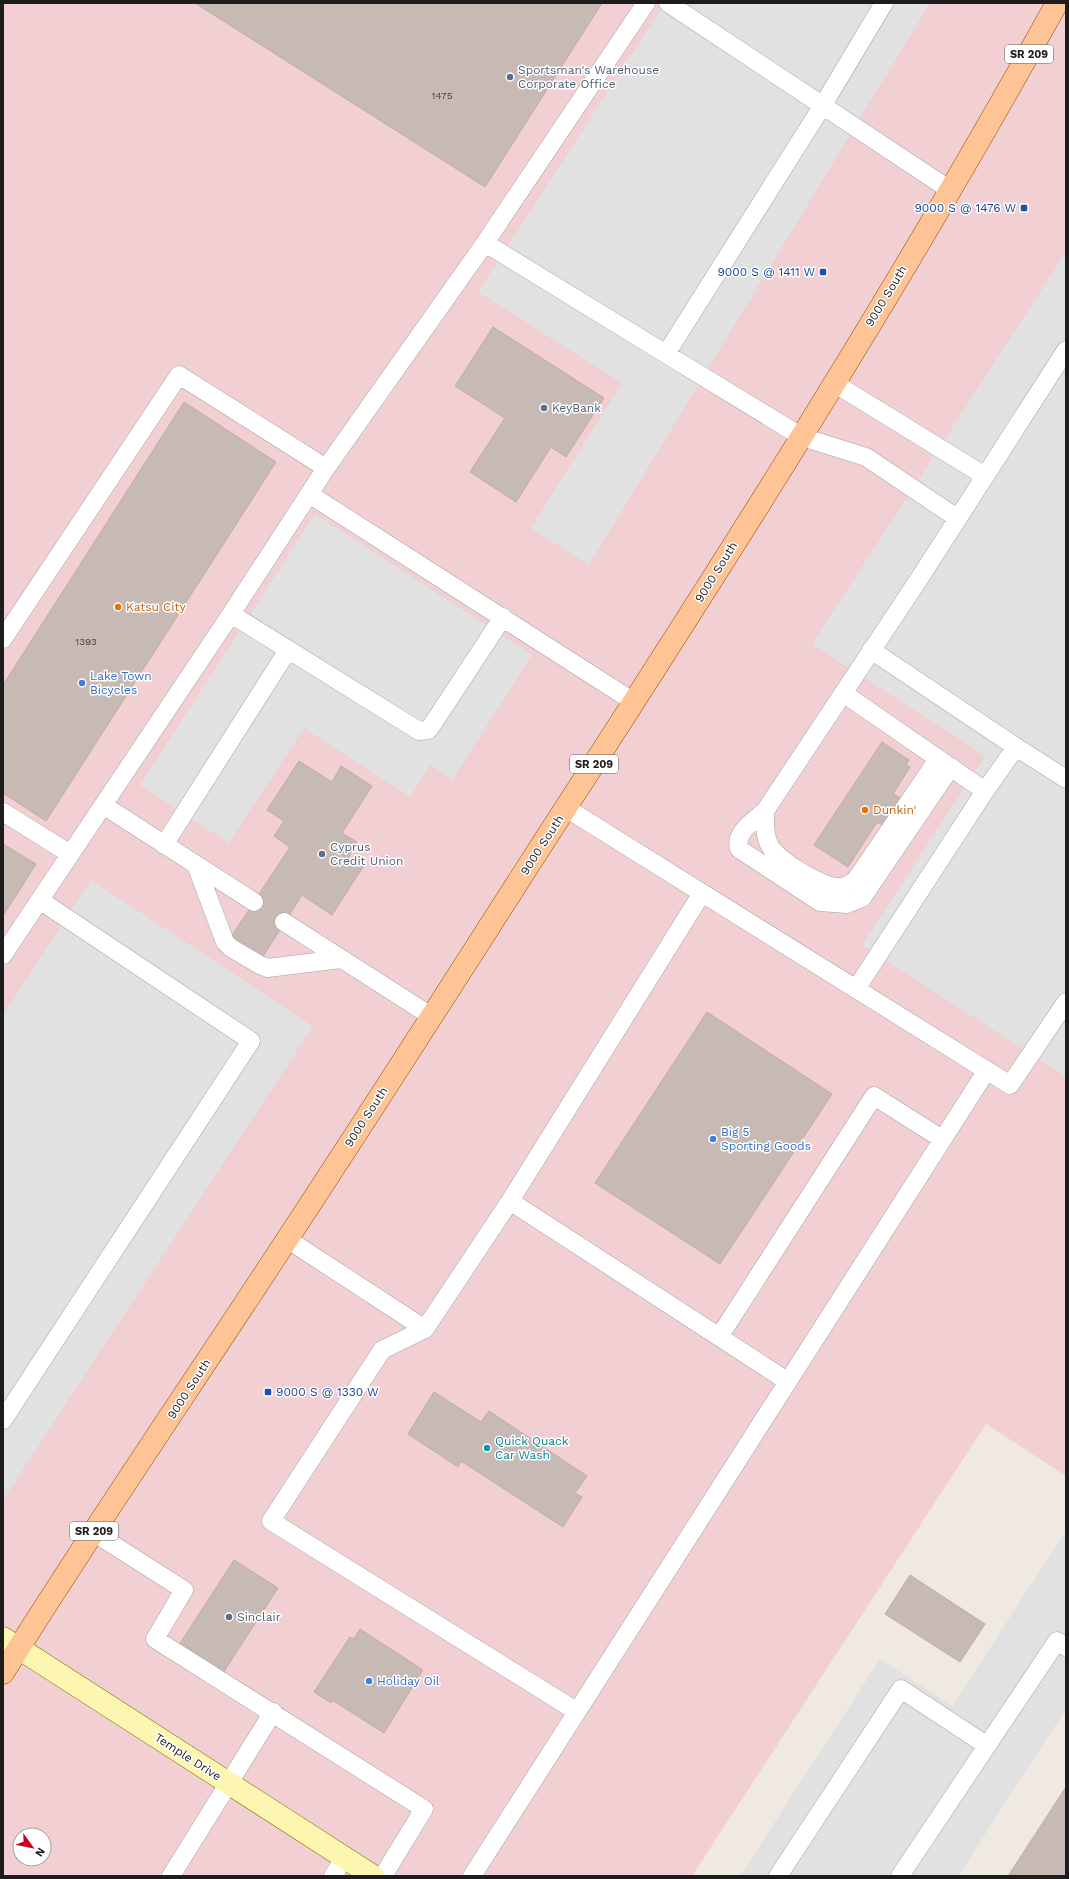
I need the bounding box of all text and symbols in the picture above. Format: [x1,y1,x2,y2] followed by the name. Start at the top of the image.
[1005,45,1053,63] road number: SR 209
[518,63,659,91] place label: Sportsman's Warehouse Corporate Office
[505,72,515,82] marker: Sportsman's Warehouse Corporate Office
[432,90,453,101] house number: 1475
[914,201,1016,215] place label: 9000 S @ 1476 W
[1019,203,1029,213] marker: 9000 S @ 1476 W
[862,263,910,329] street label: 9000 South
[717,265,815,279] place label: 9000 S @ 1411 W
[818,267,828,277] marker: 9000 S @ 1411 W
[552,401,601,415] place label: KeyBank
[539,403,549,413] marker: KeyBank
[692,539,740,605] street label: 9000 South
[126,600,187,614] place label: Katsu City
[113,602,123,612] marker: Katsu City
[75,636,97,647] house number: 1393
[90,669,152,697] place label: Lake Town Bicycles
[77,678,87,688] marker: Lake Town Bicycles
[570,755,618,773] road number: SR 209
[873,803,917,817] place label: Dunkin'
[860,805,870,815] marker: Dunkin'
[517,812,567,878] street label: 9000 South
[330,840,403,868] place label: Cyprus Credit Union
[317,849,327,859] marker: Cyprus Credit Union
[341,1084,391,1150] street label: 9000 South
[721,1125,811,1153] place label: Big 5 Sporting Goods
[708,1134,718,1144] marker: Big 5 Sporting Goods
[164,1356,214,1422] street label: 9000 South
[276,1385,379,1399] place label: 9000 S @ 1330 W
[263,1387,273,1397] marker: 9000 S @ 1330 W
[495,1434,569,1462] place label: Quick Quack Car Wash
[482,1443,492,1453] marker: Quick Quack Car Wash
[70,1522,118,1540] road number: SR 209
[237,1610,281,1624] place label: Sinclair
[224,1612,234,1622] marker: Sinclair
[377,1674,440,1688] place label: Holiday Oil
[364,1676,374,1686] marker: Holiday Oil
[152,1730,224,1784] street label: Temple Drive
[12,1827,52,1867] north arrow
[32,1845,48,1859] text: N

